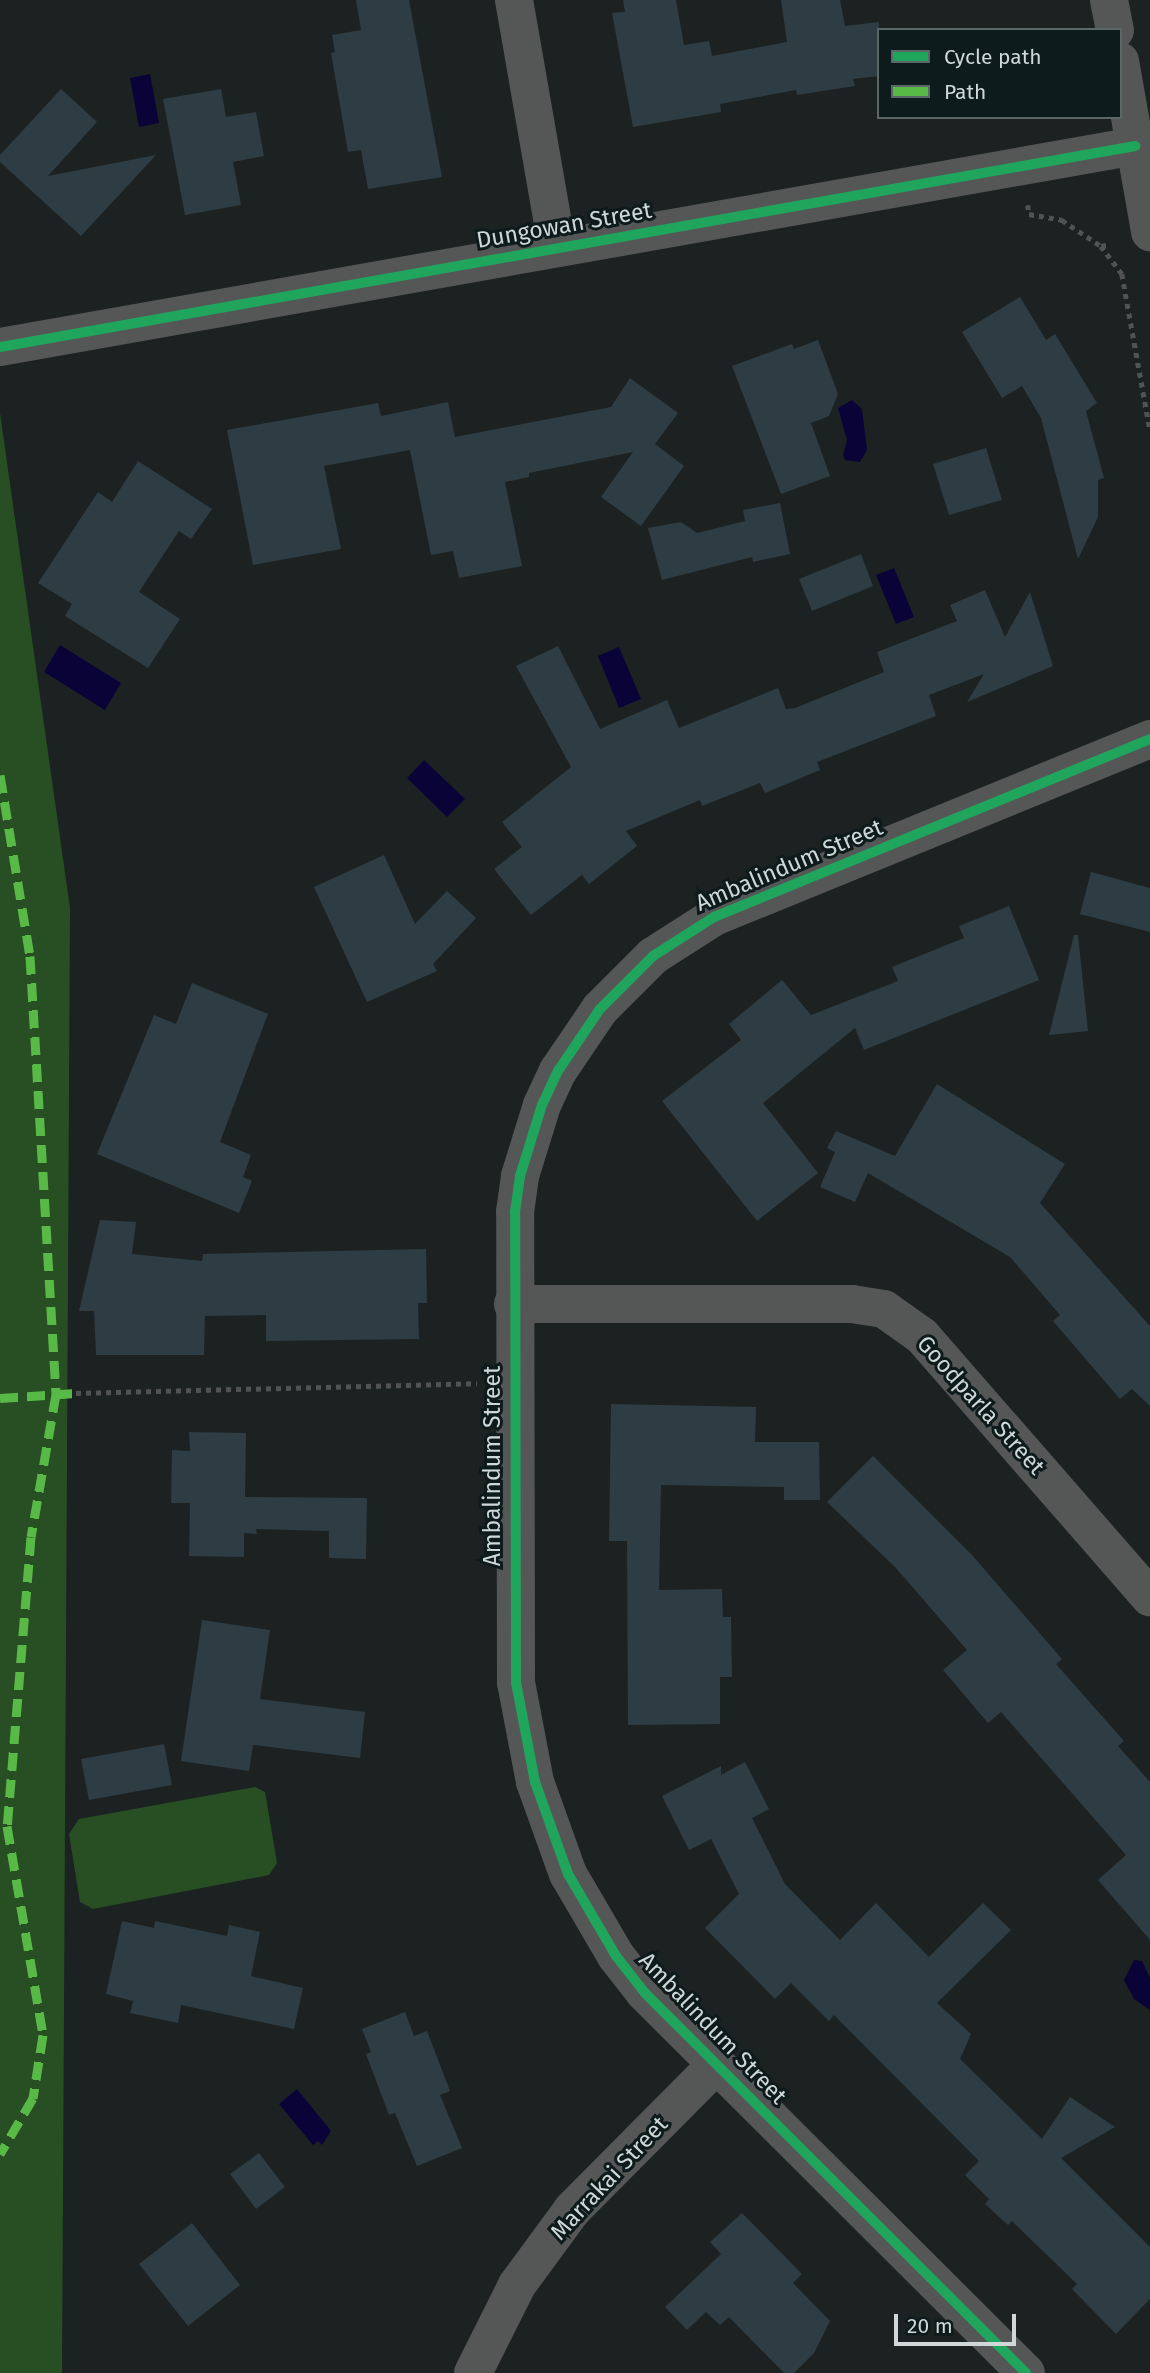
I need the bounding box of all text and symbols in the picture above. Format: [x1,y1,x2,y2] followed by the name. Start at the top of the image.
[877,28,1122,119] legend
[944,44,1042,70] text: Cycle path
[944,79,986,105] text: Path
[474,196,654,254] street label: Dungowan Street
[691,813,887,917] street label: Ambalindum Street
[911,1330,1051,1480] street label: Goodparla Street
[478,1366,506,1566] street label: Ambalindum Street
[633,1946,793,2110] street label: Ambalindum Street
[545,2111,673,2245] street label: Marrakai Street
[898,2300,1020,2344] scale bar
[907,2313,953,2339] text: 20 m

